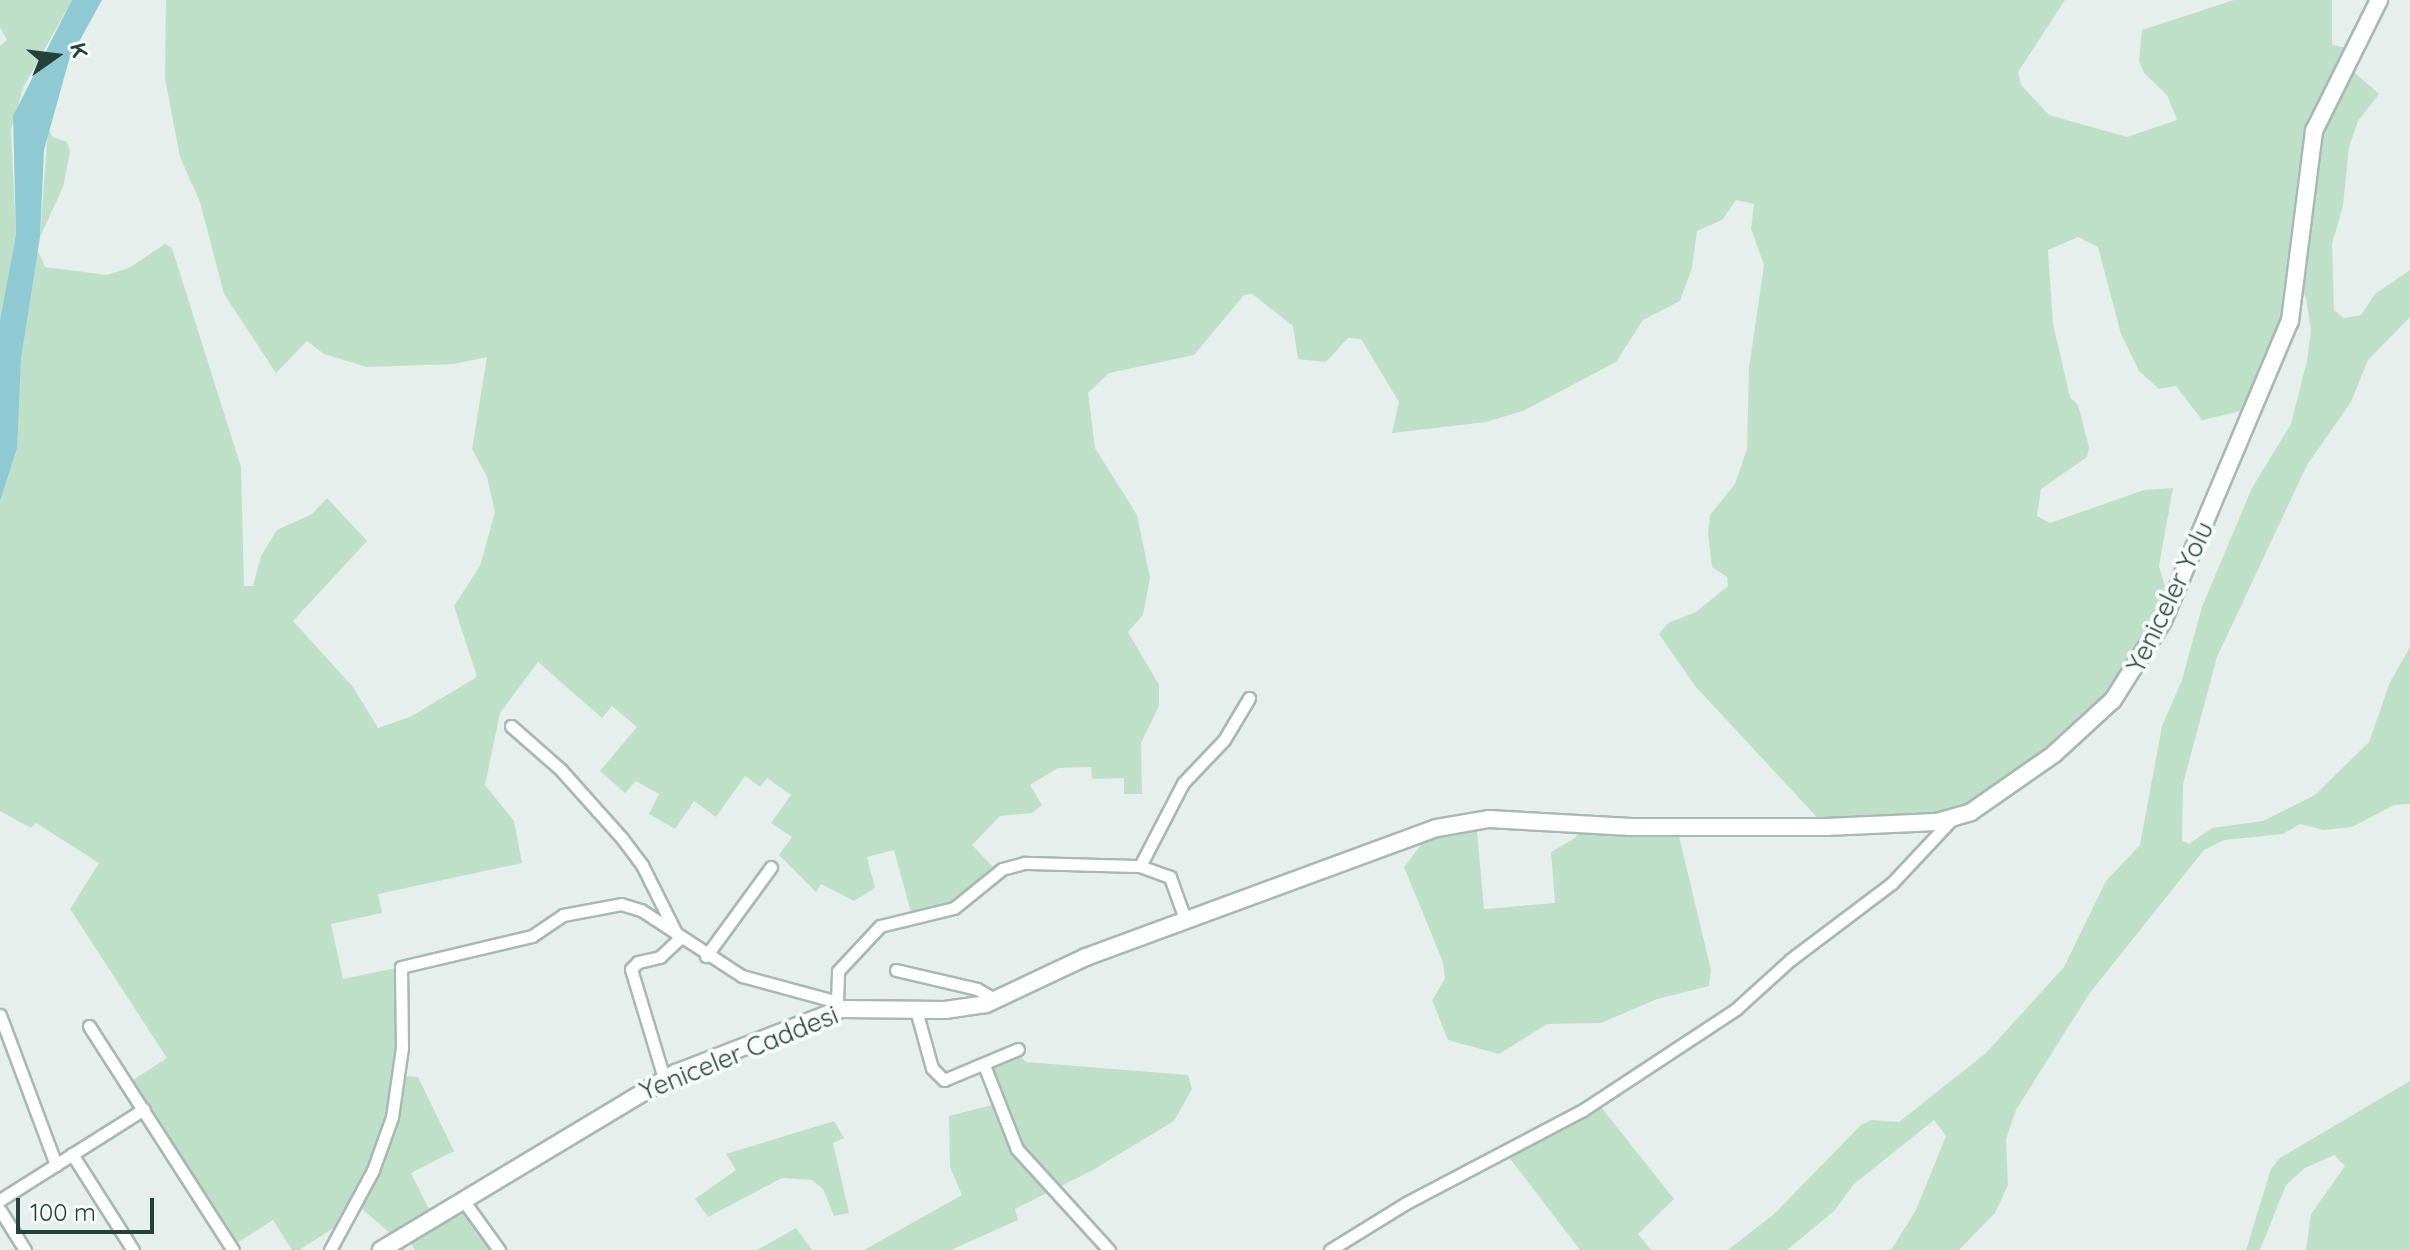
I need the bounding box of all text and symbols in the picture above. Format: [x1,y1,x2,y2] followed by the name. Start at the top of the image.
[16,16,96,96] north arrow
[64,40,95,61] text: K
[2120,516,2220,678] street label: Yeniceler Yolu
[635,999,843,1107] street label: Yeniceler Caddesi
[20,1182,158,1232] scale bar
[30,1197,96,1227] text: 100 m

